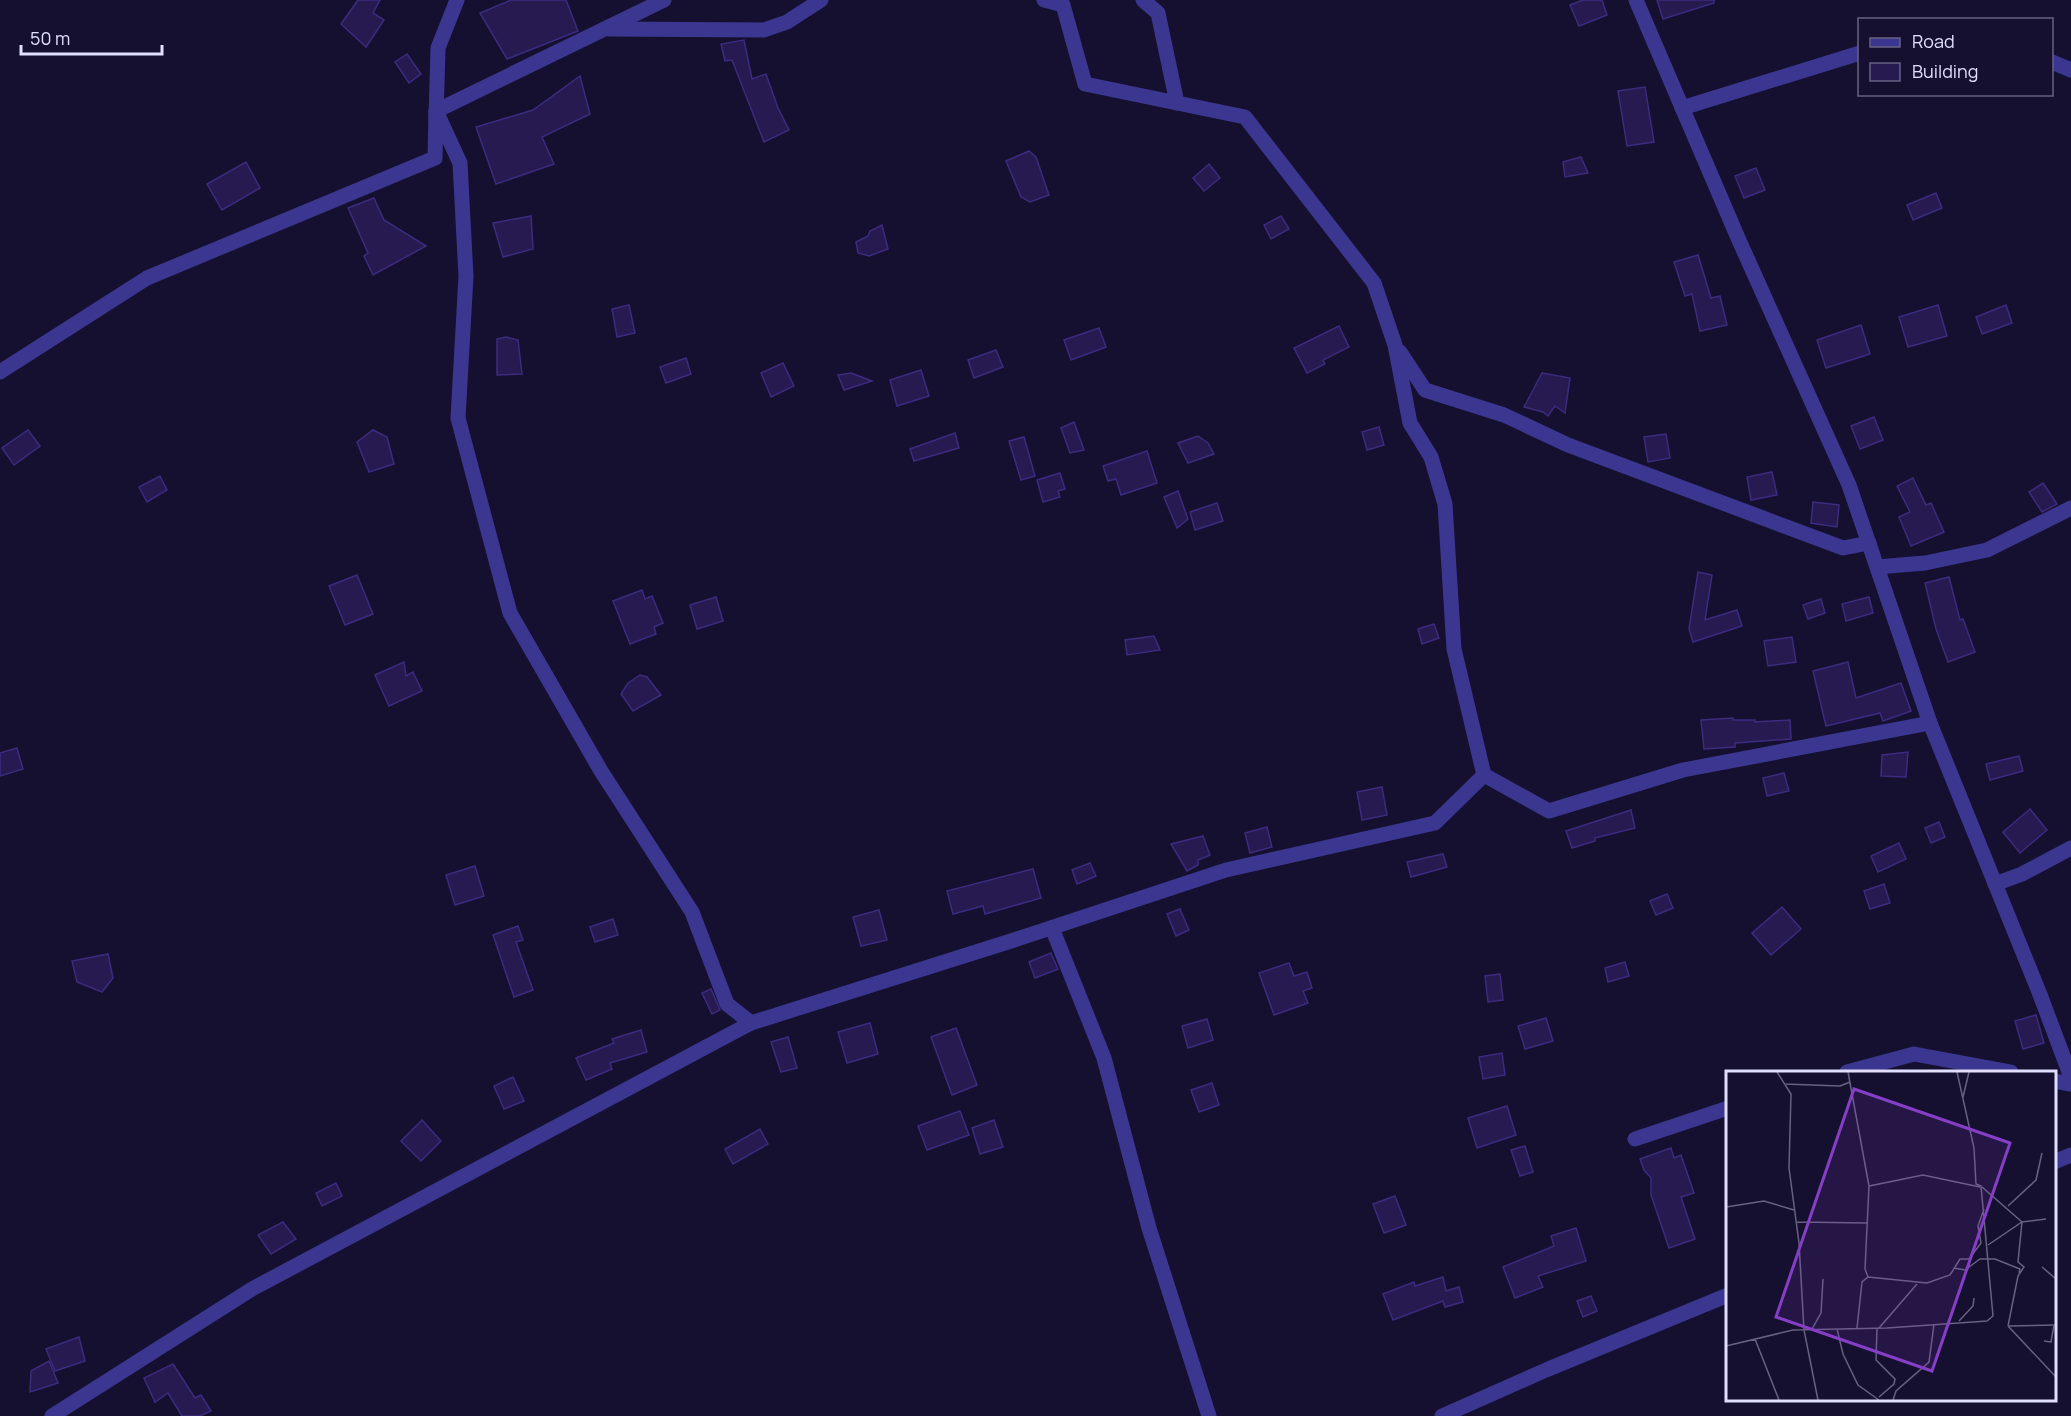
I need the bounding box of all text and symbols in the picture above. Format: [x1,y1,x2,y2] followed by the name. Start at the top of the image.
[21,18,162,56] scale bar
[1858,18,2053,96] legend
[30,26,70,50] text: 50 m
[1912,29,1955,53] text: Road
[1912,59,1978,83] text: Building
[1726,1071,2056,1401] inset map

